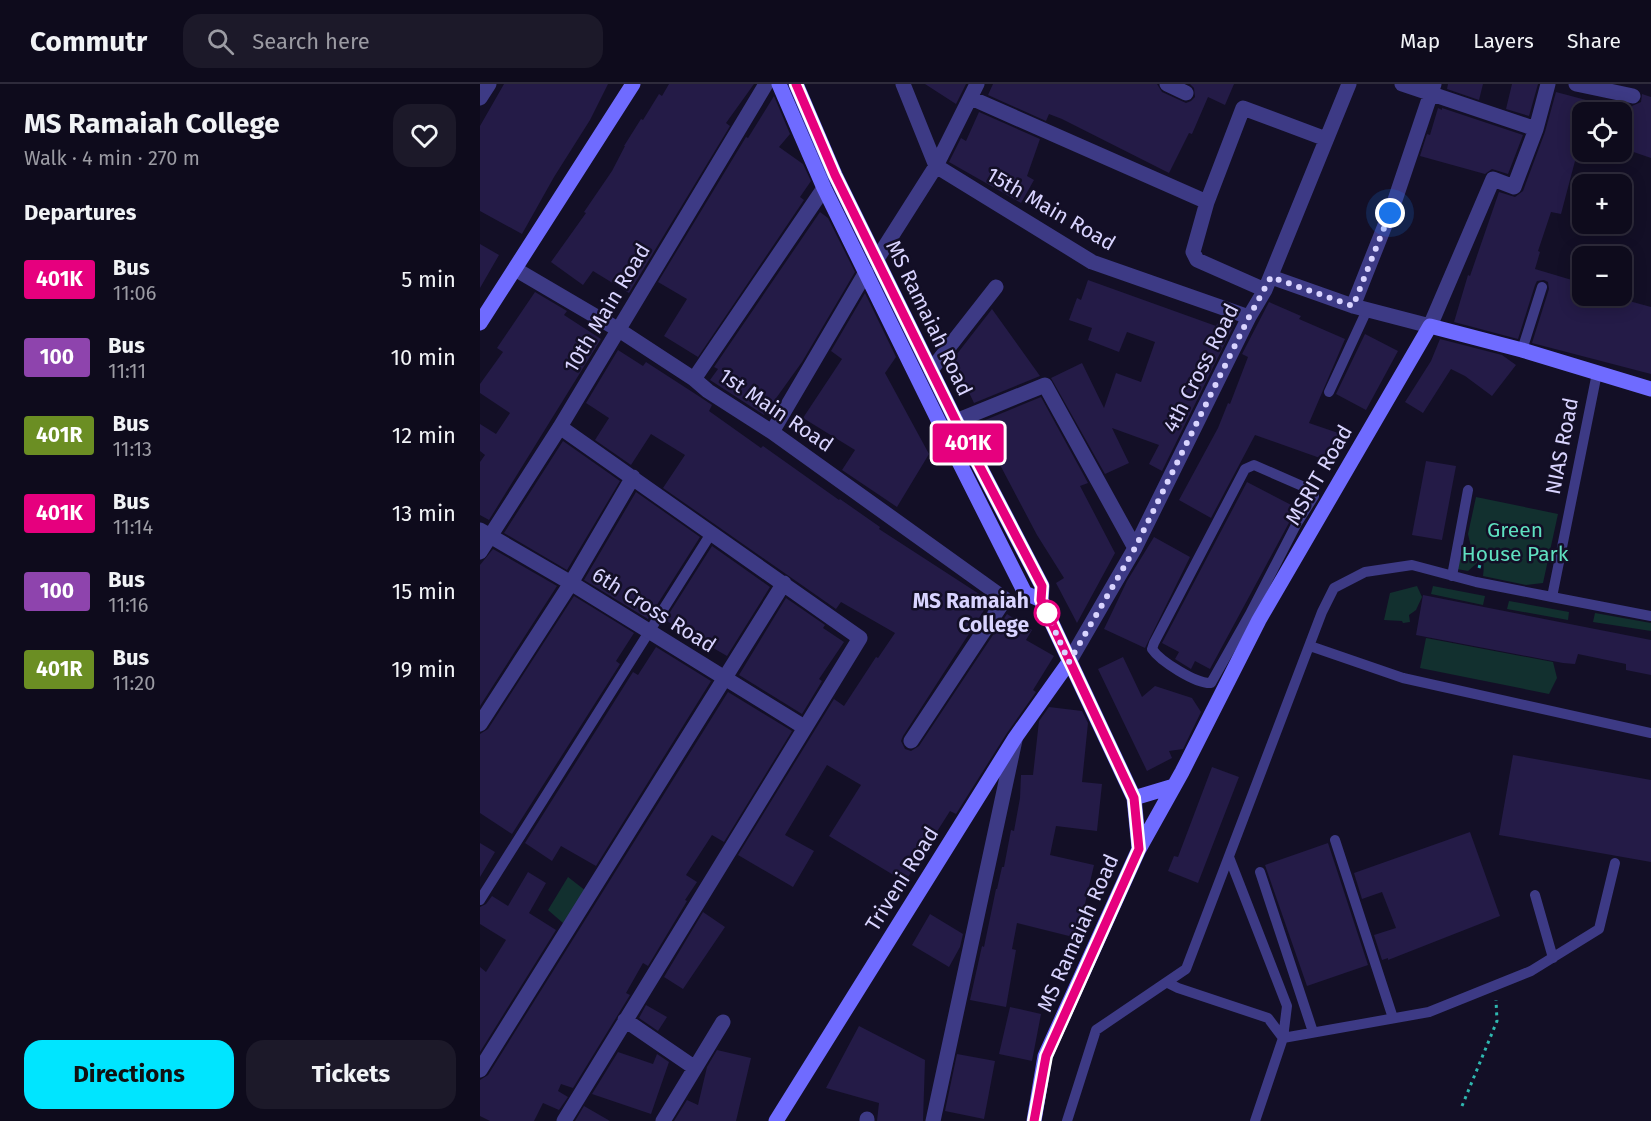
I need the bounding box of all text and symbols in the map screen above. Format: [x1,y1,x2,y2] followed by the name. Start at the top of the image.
[183,14,603,68] search box
[30,25,147,58] text: Commutr
[204,25,237,58] icon: search
[252,28,370,55] text: Search here
[1400,28,1440,54] text: Map
[1473,28,1534,54] text: Layers
[1567,28,1621,54] text: Share
[1572,102,1632,306] map controls
[1572,102,1632,162] button: locate
[393,104,456,167] button: heart
[24,107,280,140] text: MS Ramaiah College
[24,146,200,170] text: Walk · 4 min · 270 m
[982,162,1120,256] street label: 15th Main Road
[1572,174,1632,234] button: +
[1375,198,1405,228] your location
[24,199,136,226] text: Departures
[880,236,978,400] street label: MS Ramaiah Road
[558,239,656,377] street label: 10th Main Road
[1572,246,1632,306] button: −
[113,254,150,281] text: Bus
[36,266,83,292] text: 401K
[401,266,456,293] text: 5 min
[113,281,156,305] text: 11:06
[1157,299,1245,437] street label: 4th Cross Road
[108,332,145,359] text: Bus
[40,344,74,370] text: 100
[390,344,456,371] text: 10 min
[108,359,146,383] text: 11:11
[714,362,838,458] street label: 1st Main Road
[1540,395,1584,497] street label: NIAS Road
[112,410,149,437] text: Bus
[1280,420,1358,530] street label: MSRIT Road
[36,422,82,448] text: 401R
[392,422,456,449] text: 12 min
[926,424,1010,462] line badge: 401K
[945,430,991,456] text: 401K
[112,437,152,461] text: 11:13
[113,488,150,515] text: Bus
[36,500,83,526] text: 401K
[392,500,456,527] text: 13 min
[113,515,153,539] text: 11:14
[1462,517,1569,567] park label: Green House Park
[587,562,721,658] street label: 6th Cross Road
[108,566,145,593] text: Bus
[40,578,74,604] text: 100
[392,578,456,605] text: 15 min
[913,588,1029,638] place label: MS Ramaiah College
[108,593,148,617] text: 11:16
[1034,600,1060,626] marker: MS Ramaiah College
[112,644,149,671] text: Bus
[36,656,82,682] text: 401R
[391,656,456,683] text: 19 min
[112,671,155,695] text: 11:20
[860,822,944,936] street label: Triveni Road
[1032,850,1124,1016] street label: MS Ramaiah Road
[24,1040,234,1109] button: Directions
[246,1040,456,1109] button: Tickets

